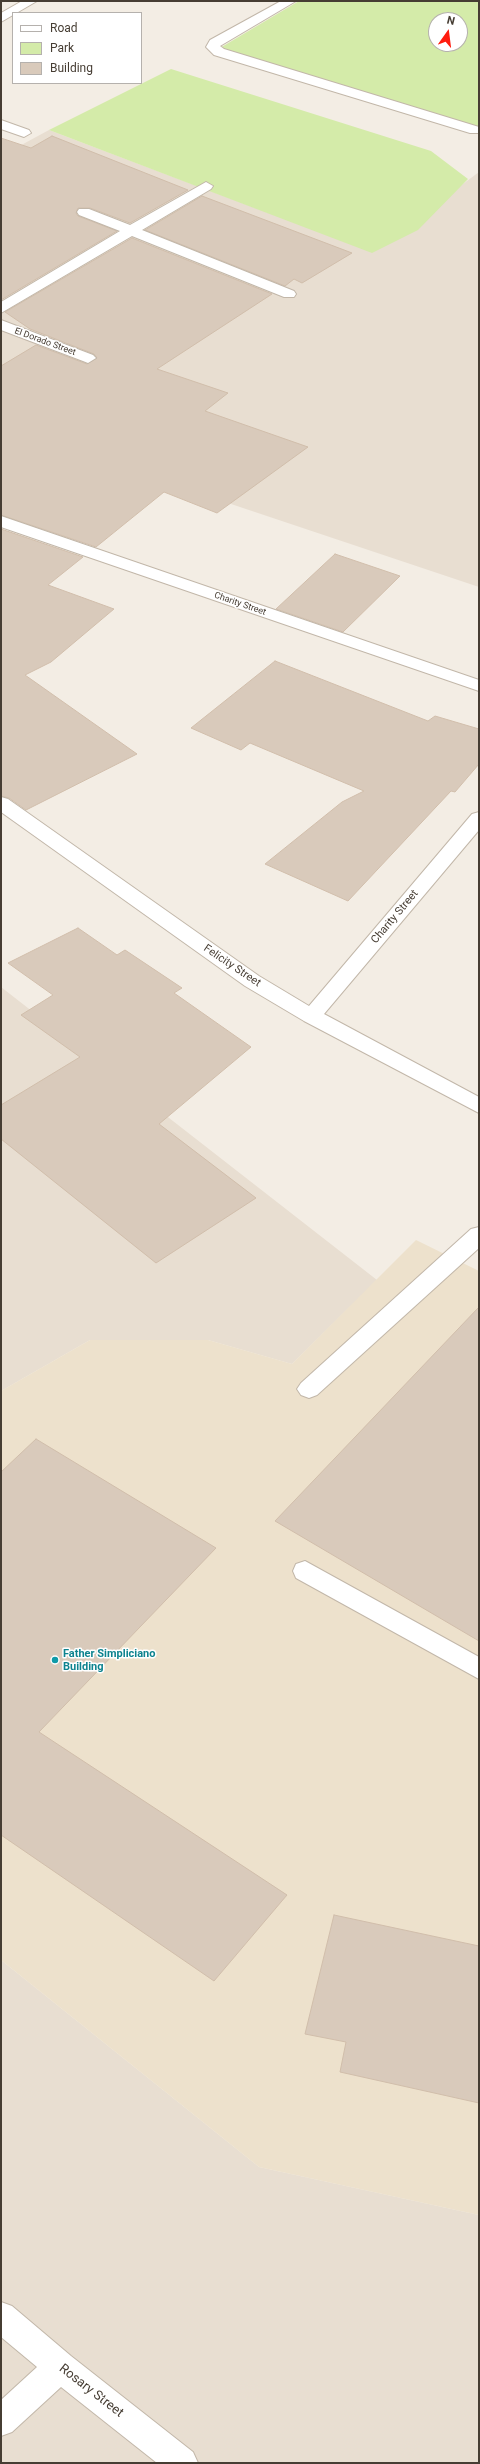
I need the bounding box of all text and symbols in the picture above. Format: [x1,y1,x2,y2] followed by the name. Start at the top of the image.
[12,12,142,84] legend
[428,12,468,52] north arrow
[445,14,456,28] text: N
[50,21,78,35] text: Road
[50,41,74,55] text: Park
[50,61,93,75] text: Building
[13,326,77,358] street label: El Dorado Street
[213,590,267,618] street label: Charity Street
[369,887,421,947] street label: Charity Street
[201,942,263,990] street label: Felicity Street
[63,1647,155,1673] place label: Father Simpliciano Building
[50,1655,60,1665] marker: Father Simpliciano Building
[56,2361,126,2421] street label: Rosary Street

